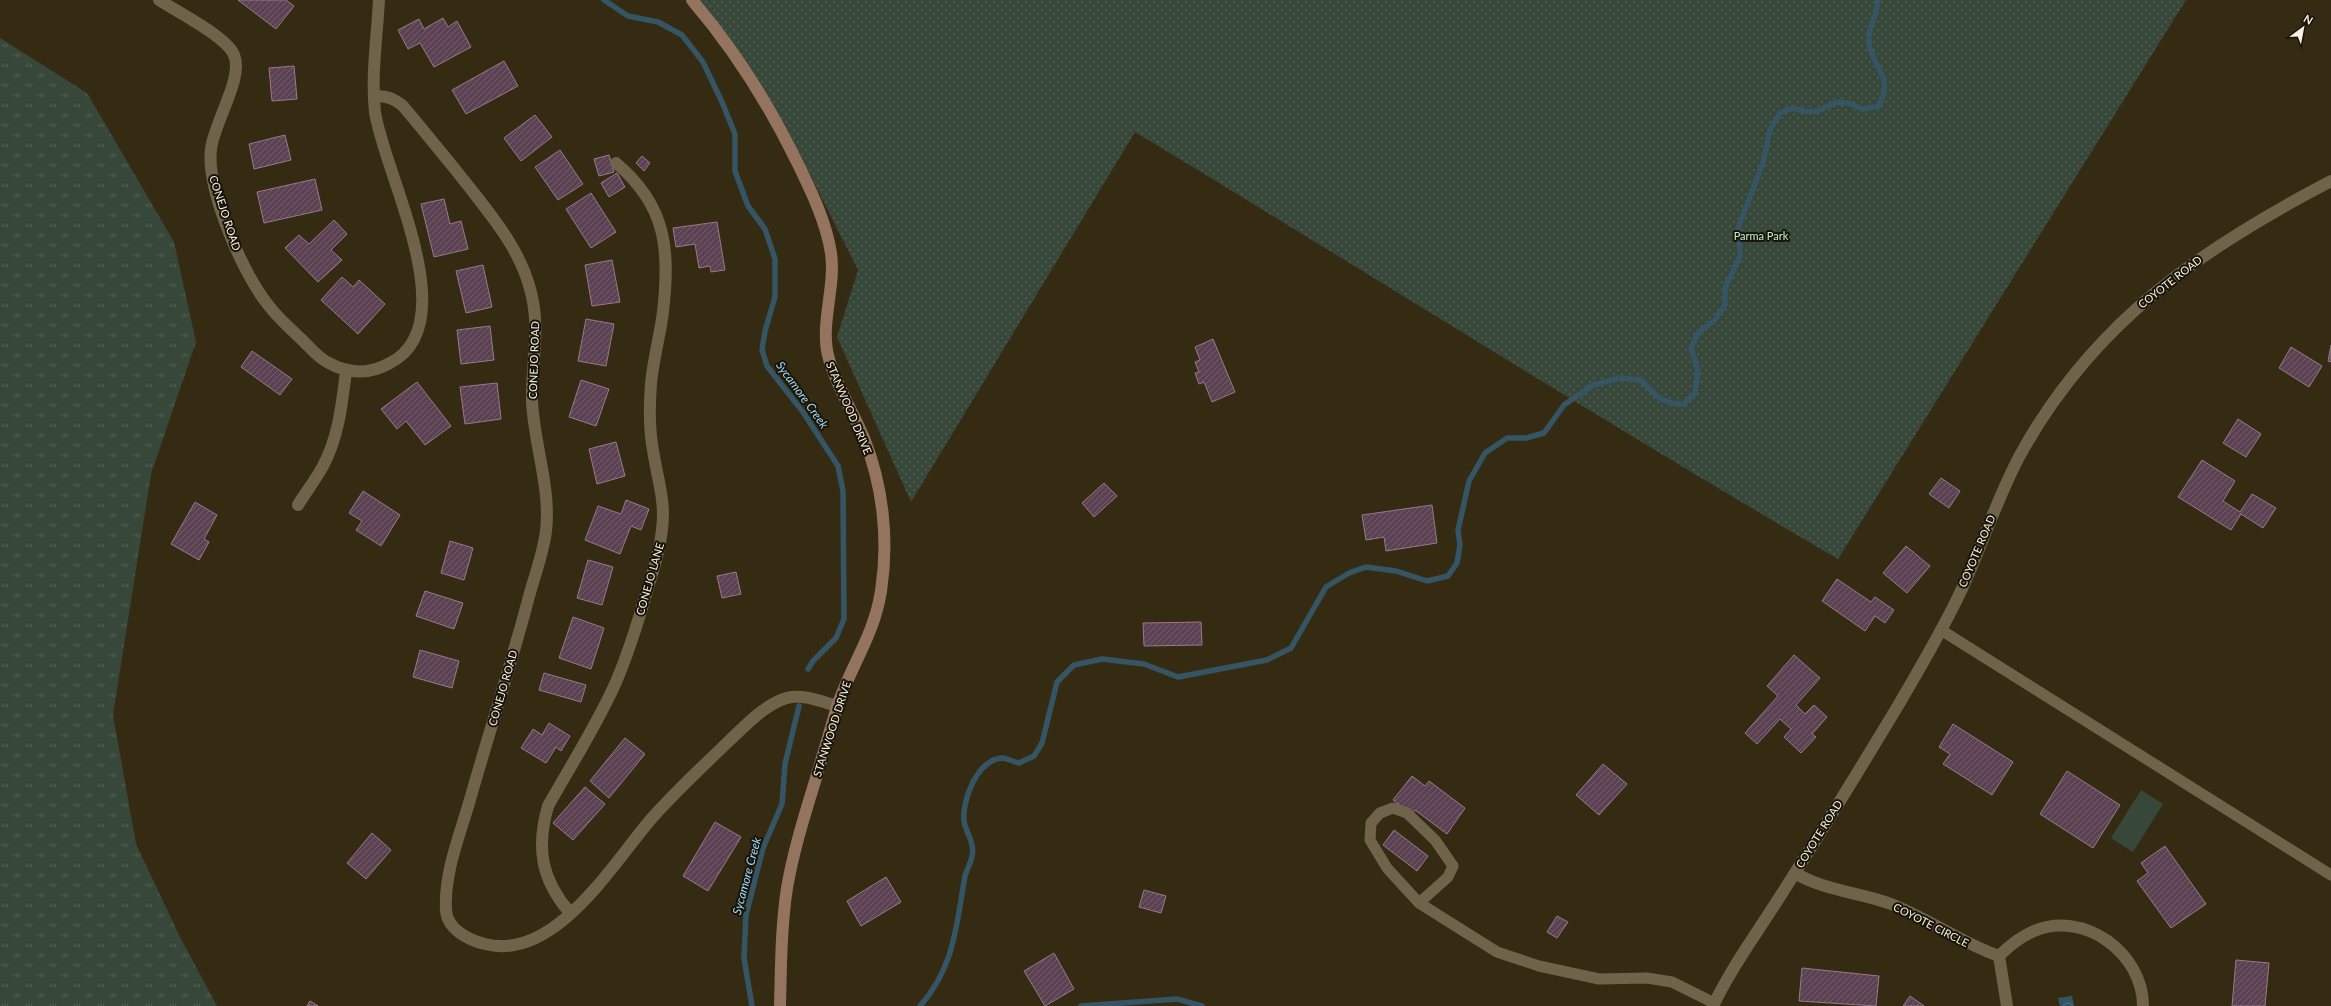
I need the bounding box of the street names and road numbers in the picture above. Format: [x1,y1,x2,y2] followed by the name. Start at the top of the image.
[207,174,244,252] street label: CONEJO ROAD
[2135,253,2204,311] street label: COYOTE ROAD
[526,321,541,399] street label: CONEJO ROAD
[824,359,875,456] street label: STANWOOD DRIVE
[1955,513,1998,589] street label: COYOTE ROAD
[633,541,666,617] street label: CONEJO LANE
[485,648,520,727] street label: CONEJO ROAD
[810,679,853,778] street label: STANWOOD DRIVE
[1793,797,1845,870] street label: COYOTE ROAD
[1891,900,1971,949] street label: COYOTE CIRCLE

